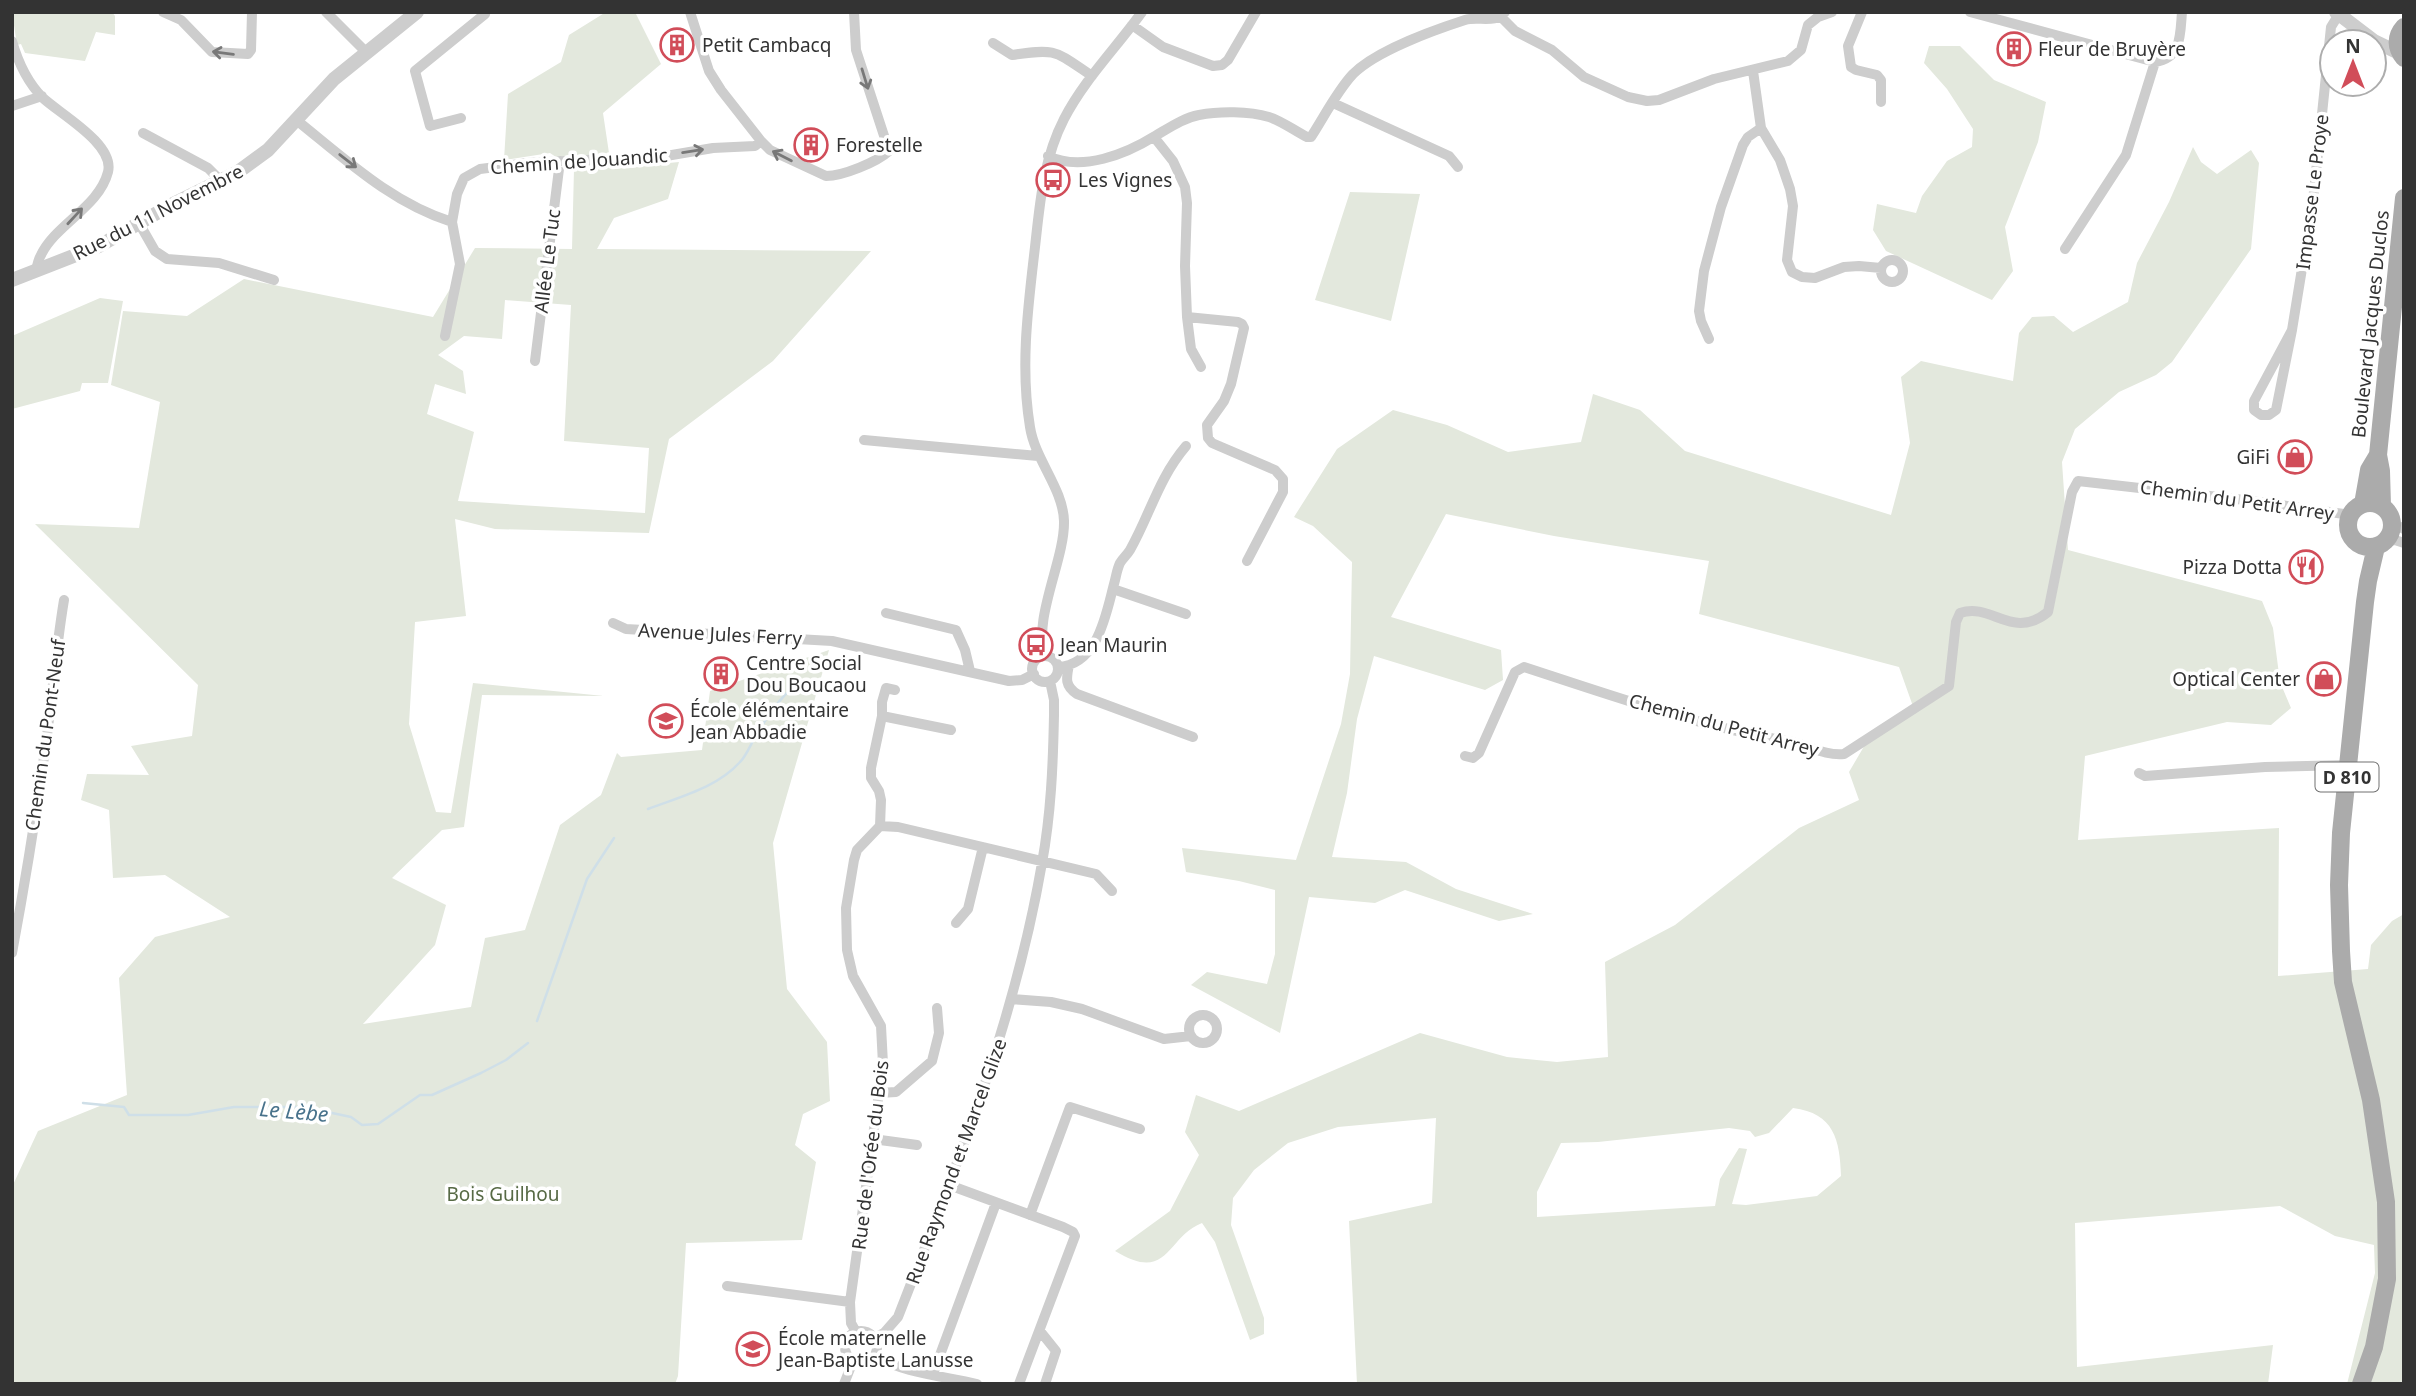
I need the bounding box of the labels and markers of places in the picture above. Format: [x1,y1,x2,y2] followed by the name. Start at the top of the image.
[658,26,696,64] building icon: Petit Cambacq
[1995,30,2033,68] building icon: Fleur de Bruyère
[702,32,831,58] place label: Petit Cambacq
[2038,36,2186,62] place label: Fleur de Bruyère
[792,126,830,164] building icon: Forestelle
[836,132,923,158] place label: Forestelle
[1034,161,1072,199] bus stop icon: Les Vignes
[1078,167,1172,193] place label: Les Vignes
[2276,438,2314,476] shop icon: GiFi
[2237,444,2270,470] place label: GiFi
[2287,548,2325,586] restaurant icon: Pizza Dotta
[2182,554,2282,580] place label: Pizza Dotta
[1017,626,1055,664] bus stop icon: Jean Maurin
[1058,632,1167,658] place label: Jean Maurin
[746,650,867,698] place label: Centre Social Dou Boucaou
[702,655,740,693] building icon: Centre Social Dou Boucaou
[2305,660,2343,698] shop icon: Optical Center
[2172,666,2300,692] place label: Optical Center
[688,697,849,745] place label: École élémentaire Jean Abbadie
[647,702,685,740] school or university icon: École élémentaire Jean Abbadie
[776,1325,974,1373] place label: École maternelle Jean-Baptiste Lanusse
[734,1330,772,1368] school or university icon: École maternelle Jean-Baptiste Lanusse

